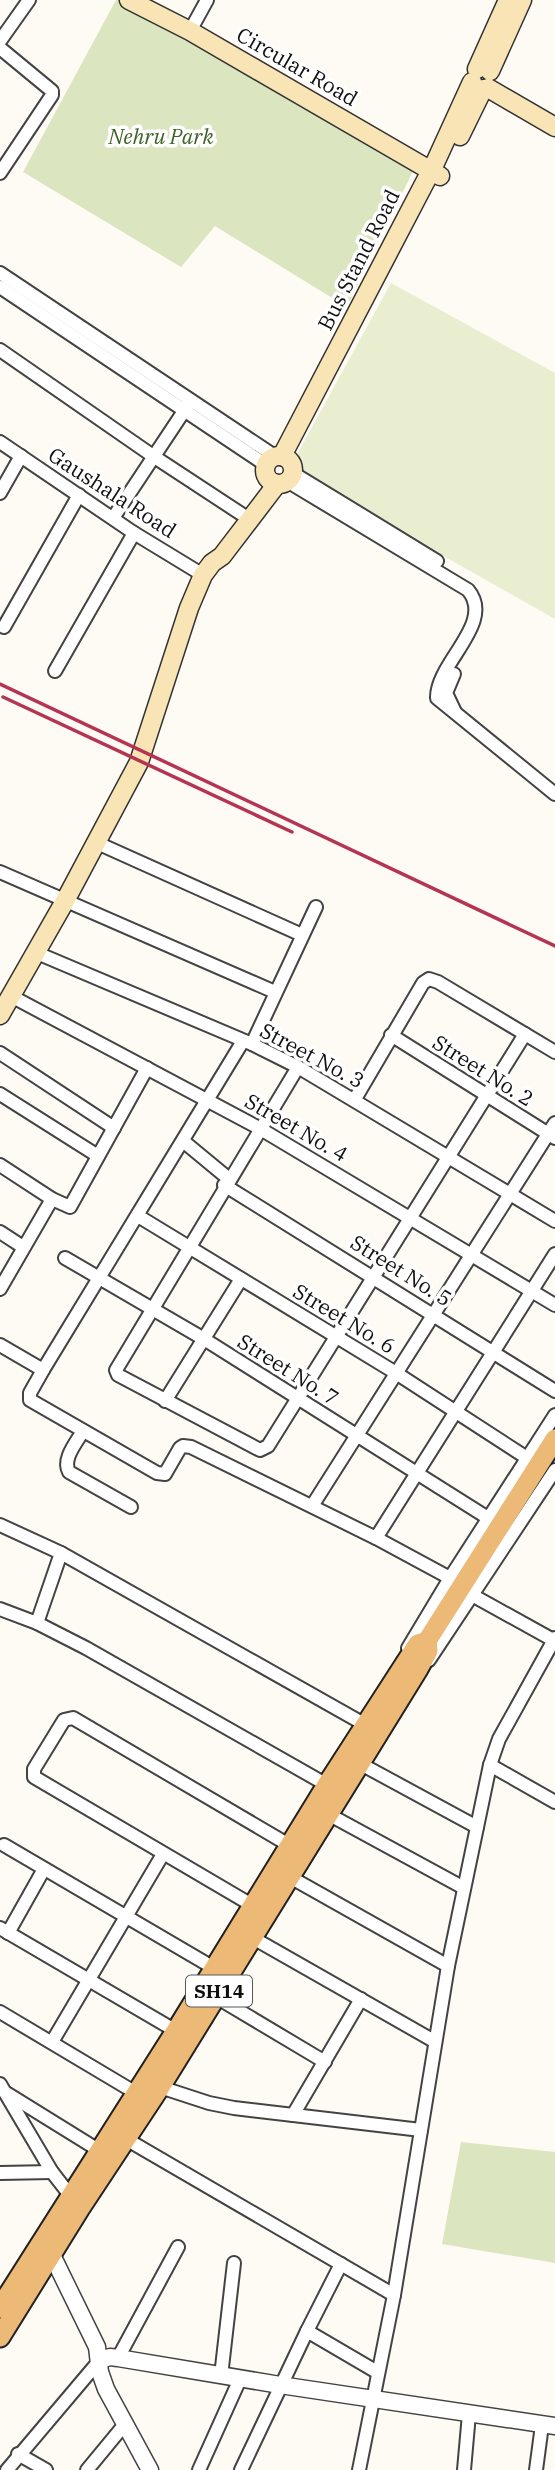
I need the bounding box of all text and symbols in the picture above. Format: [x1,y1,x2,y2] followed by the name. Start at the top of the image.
[232,20,363,112] street label: Circular Road
[107,122,214,150] park label: Nehru Park
[311,184,406,335] street label: Bus Stand Road
[43,440,182,544] street label: Gaushala Road
[255,1016,370,1094] street label: Street No. 3
[428,1028,539,1112] street label: Street No. 2
[240,1086,353,1168] street label: Street No. 4
[346,1228,457,1312] street label: Street No. 5
[288,1277,401,1360] street label: Street No. 6
[233,1327,344,1411] street label: Street No. 7
[186,1976,252,2007] road number: SH14

